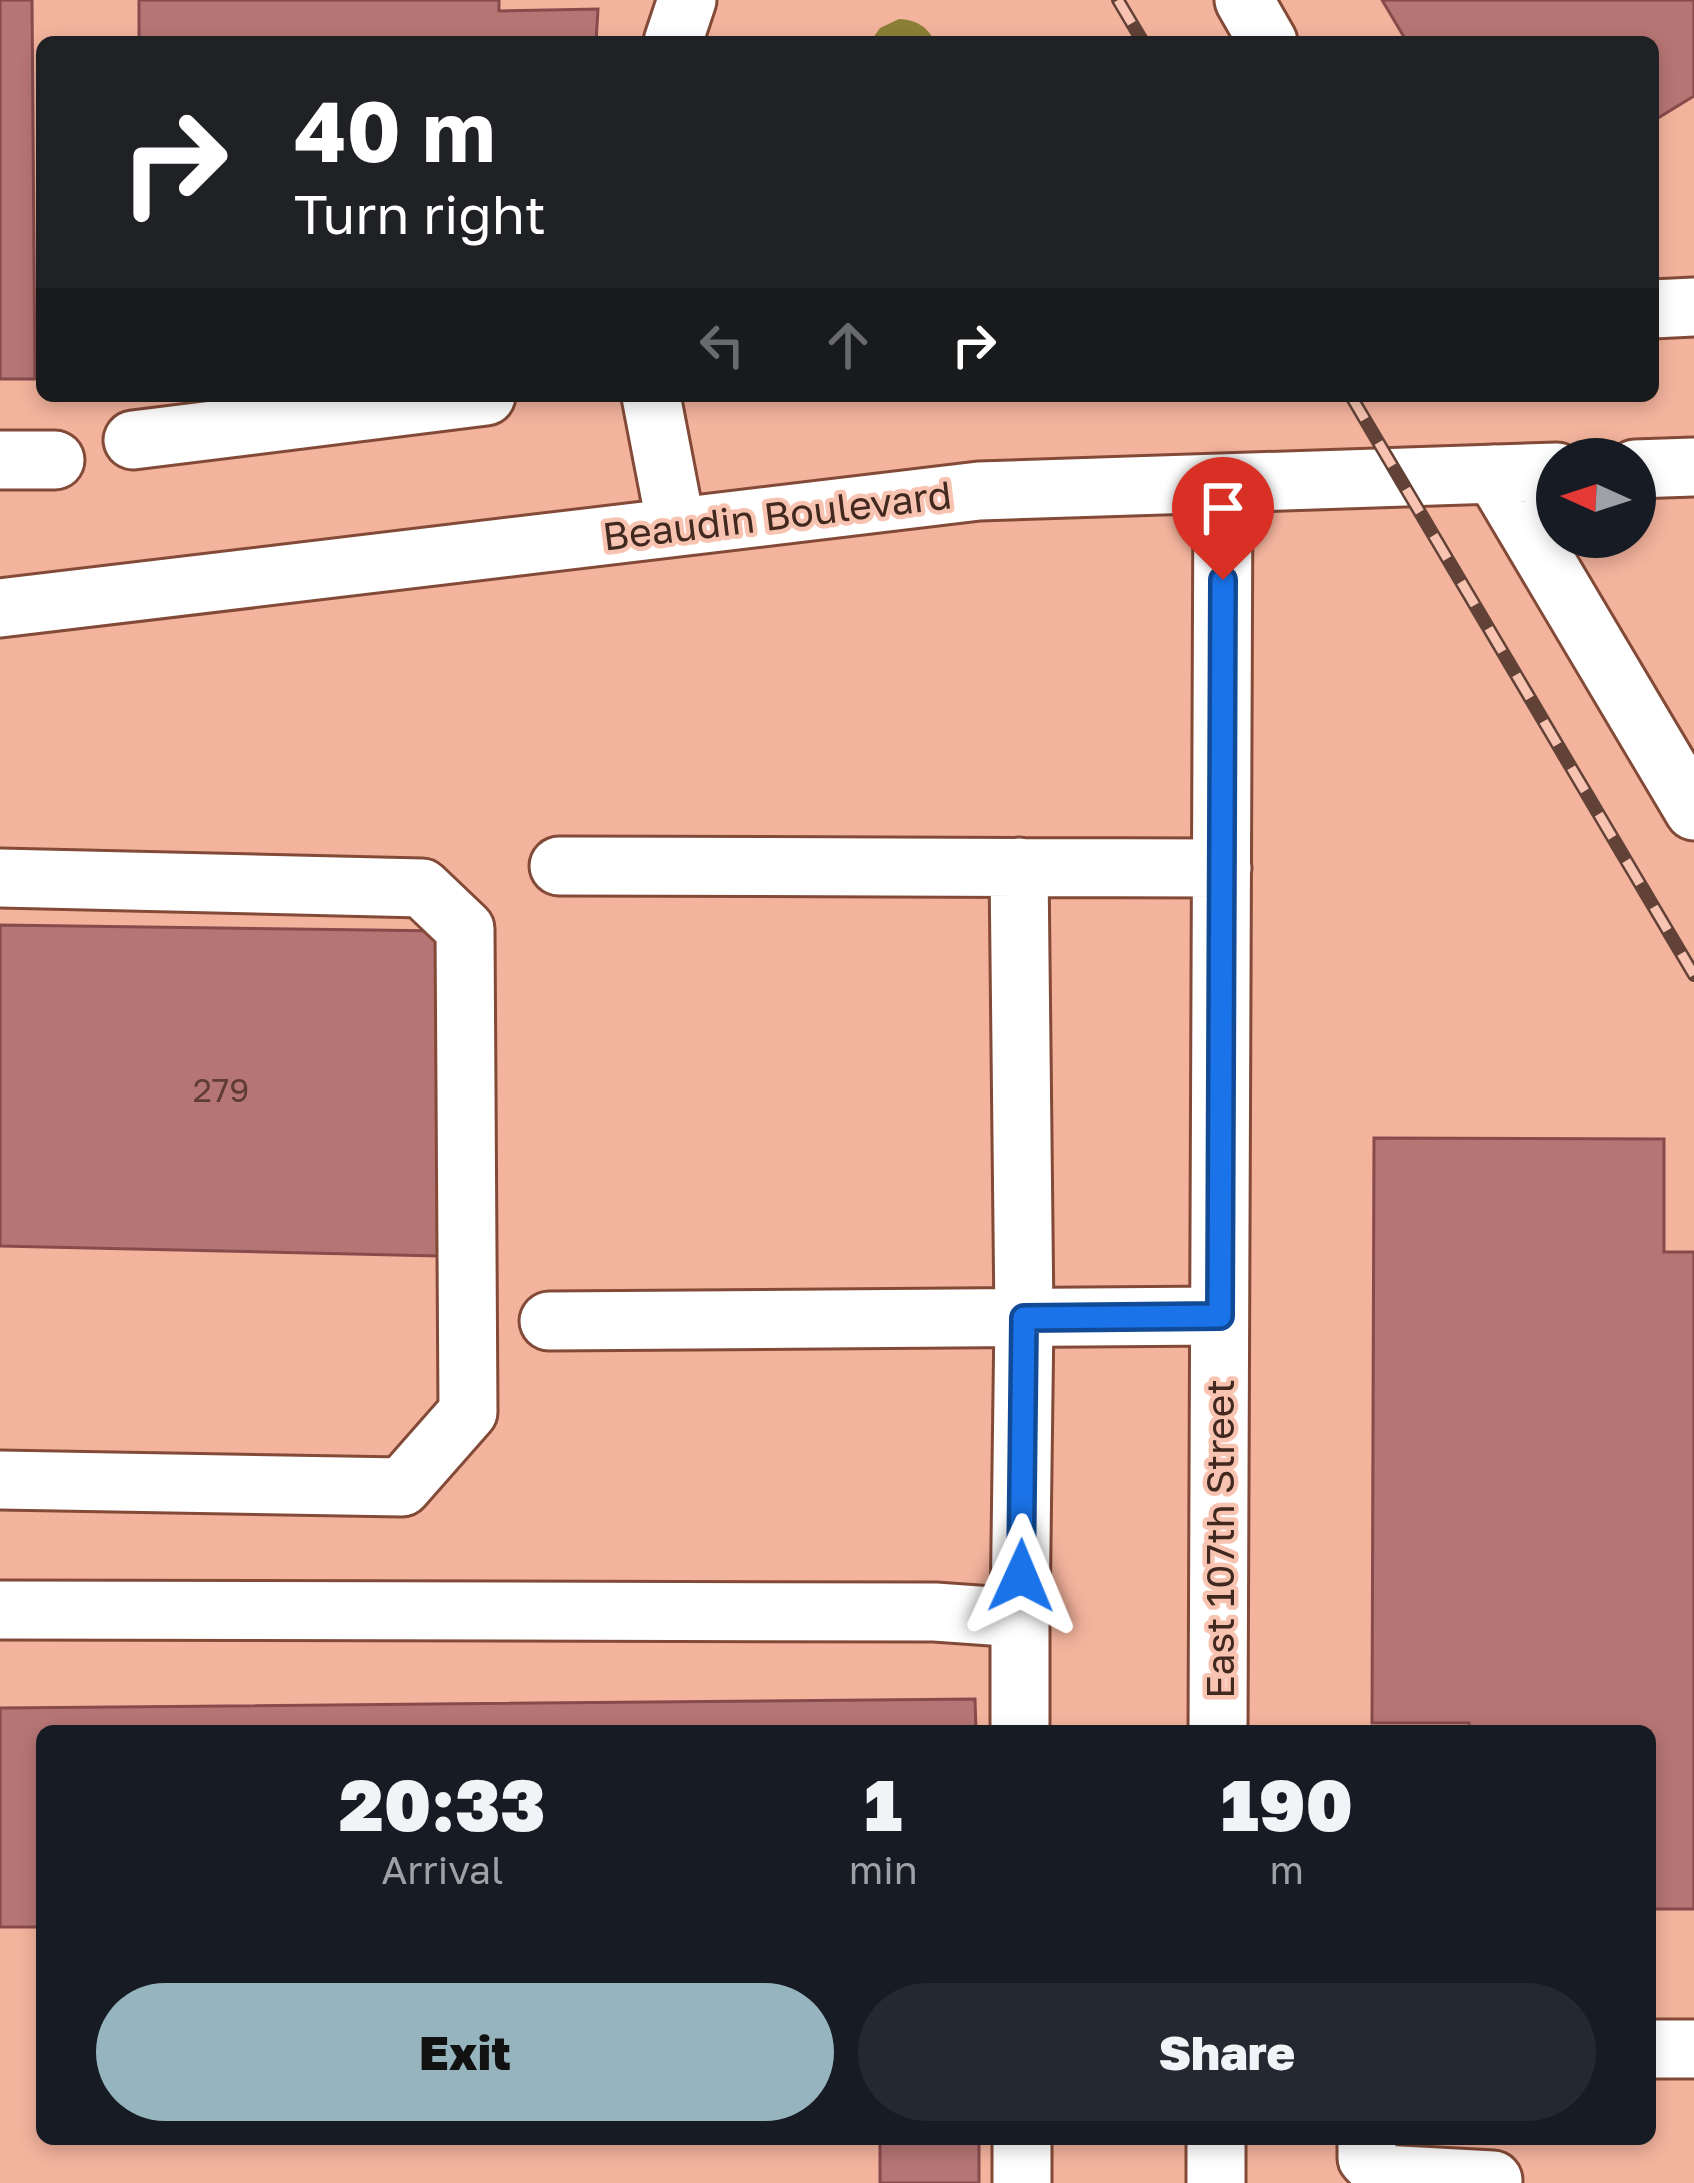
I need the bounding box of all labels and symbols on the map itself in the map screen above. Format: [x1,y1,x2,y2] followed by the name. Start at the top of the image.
[1536,438,1656,558] north arrow
[1172,457,1274,580] pin
[600,470,954,560] street label: Beaudin Boulevard
[193,1070,249,1109] house number: 279
[1196,1379,1243,1699] street label: East 107th Street
[958,1513,1084,1639] position arrow

